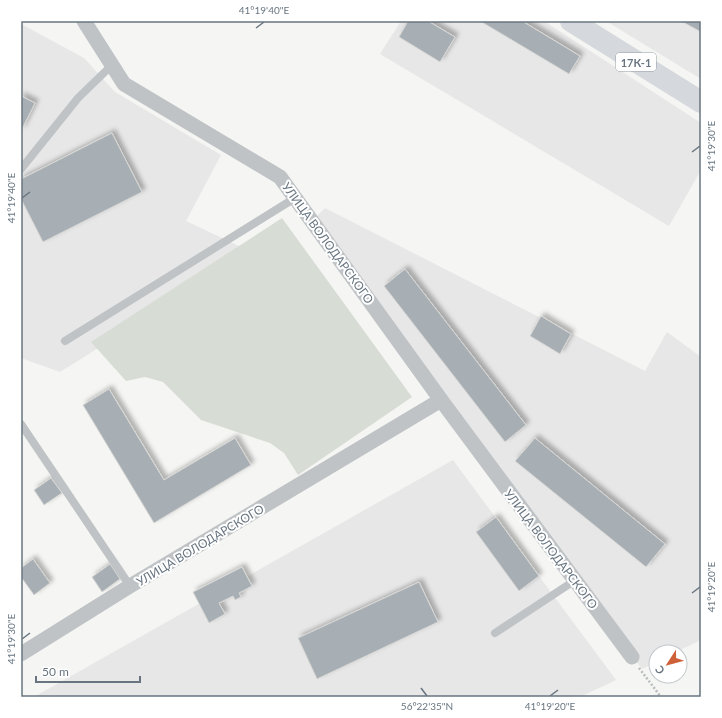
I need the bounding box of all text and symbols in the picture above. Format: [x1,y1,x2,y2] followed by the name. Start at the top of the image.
[239,4,289,16] text: 41°19'40"E
[616,53,656,71] road number: 17К-1
[705,121,717,171] text: 41°19'30"E
[5,173,17,223] text: 41°19'40"E
[279,180,377,307] street label: УЛИЦА ВОЛОДАРСКОГО
[501,486,601,612] street label: УЛИЦА ВОЛОДАРСКОГО
[134,501,267,589] street label: УЛИЦА ВОЛОДАРСКОГО
[705,562,717,612] text: 41°19'20"E
[5,614,17,664] text: 41°19'30"E
[648,644,688,684] north arrow
[36,658,140,684] scale bar
[652,663,667,677] text: С
[42,664,69,679] text: 50 m
[401,700,453,712] text: 56°22'35"N
[525,700,575,712] text: 41°19'20"E

